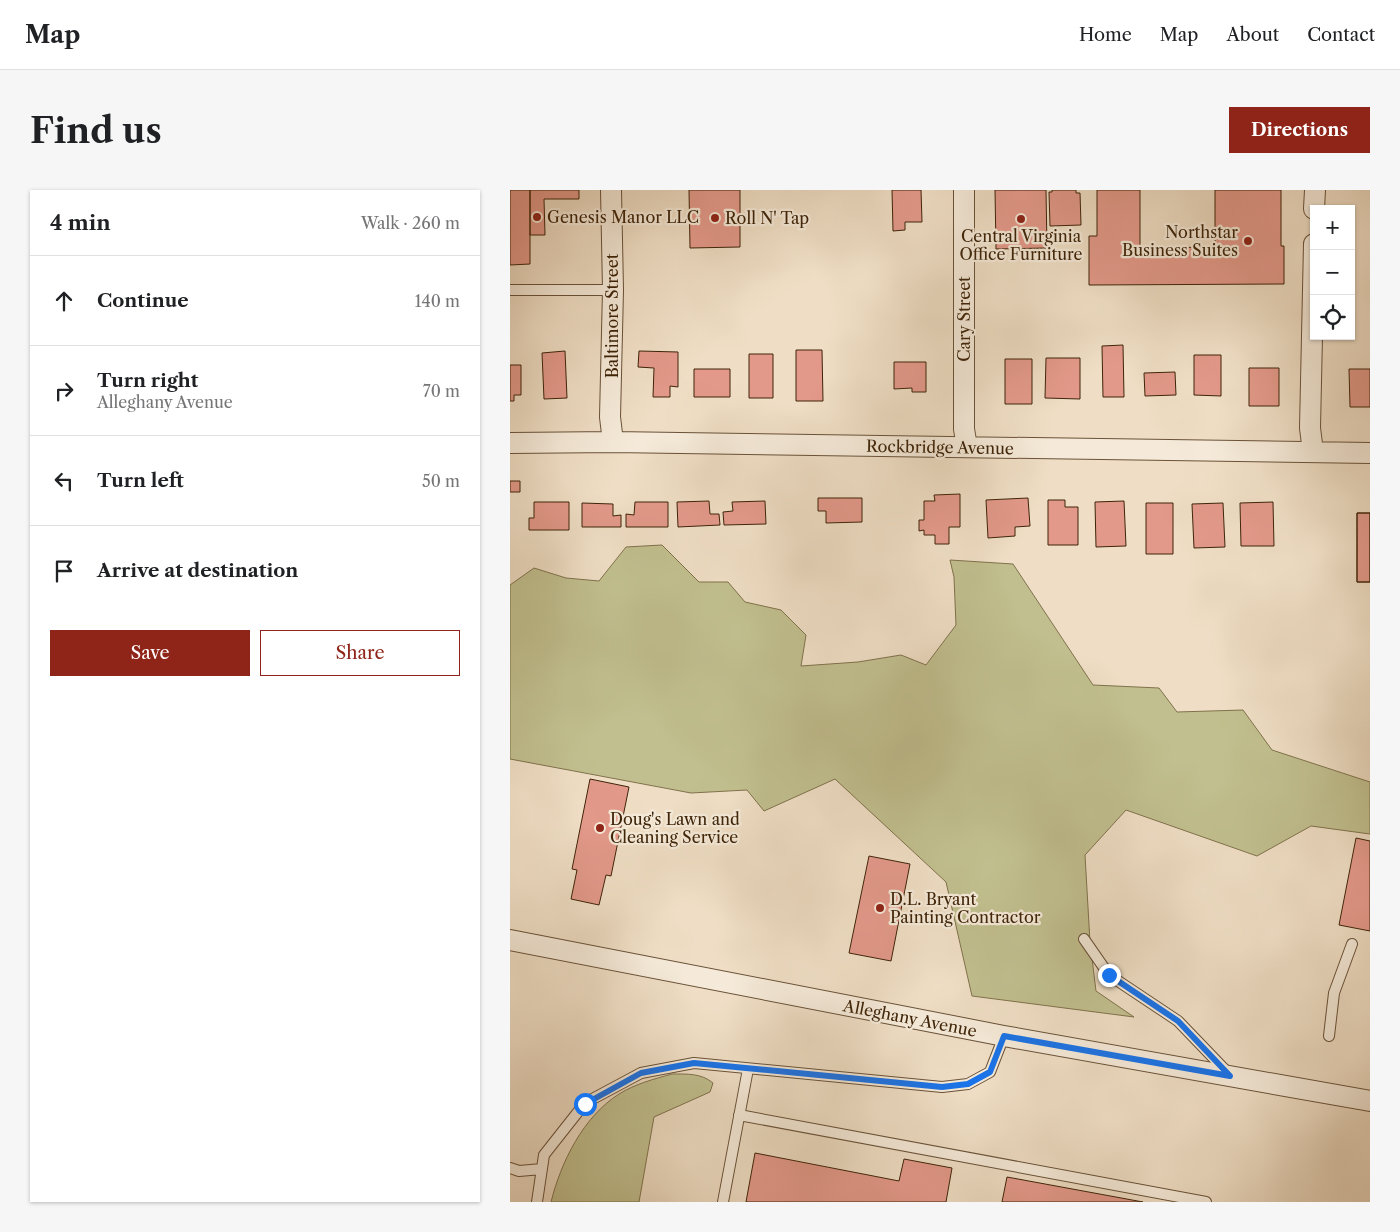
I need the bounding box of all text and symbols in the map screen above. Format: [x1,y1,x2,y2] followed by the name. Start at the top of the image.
[25,20,80,49] text: Map
[1079,24,1132,46] text: Home
[1160,24,1198,46] text: Map
[1226,24,1279,46] text: About
[1307,24,1375,46] text: Contact
[1229,107,1370,153] button: Directions
[30,109,162,152] text: Find us
[1310,205,1355,340] map controls
[1310,205,1355,250] button: +
[547,207,699,227] place label: Genesis Manor LLC
[725,208,809,228] place label: Roll N' Tap
[50,210,111,235] text: 4 min
[531,211,543,223] marker: Genesis Manor LLC
[709,212,721,224] marker: Roll N' Tap
[361,213,460,233] text: Walk · 260 m
[1015,213,1027,225] marker: Central Virginia Office Furniture
[1122,222,1238,260] place label: Northstar Business Suites
[959,226,1083,264] place label: Central Virginia Office Furniture
[1242,235,1254,247] marker: Northstar Business Suites
[1310,250,1355,295] button: −
[602,253,622,378] street label: Baltimore Street
[954,276,974,362] street label: Cary Street
[50,287,78,315] icon: ahead
[97,289,189,312] text: Continue
[415,291,460,311] text: 140 m
[1310,295,1355,340] button: locate
[97,369,198,392] text: Turn right
[50,377,78,405] icon: right
[423,381,460,401] text: 70 m
[97,392,233,412] text: Alleghany Avenue
[866,436,1014,458] street label: Rockbridge Avenue
[50,467,78,495] icon: left
[97,469,184,492] text: Turn left
[422,471,460,491] text: 50 m
[50,557,78,585] icon: arrive
[97,559,298,582] text: Arrive at destination
[50,630,250,676] button: Save
[260,630,460,676] button: Share
[610,809,740,847] place label: Doug's Lawn and Cleaning Service
[594,822,606,834] marker: Doug's Lawn and Cleaning Service
[890,889,1041,927] place label: D.L. Bryant Painting Contractor
[874,902,886,914] marker: D.L. Bryant Painting Contractor
[1098,964,1121,987] route end
[840,995,979,1041] street label: Alleghany Avenue
[574,1093,597,1116] route start

